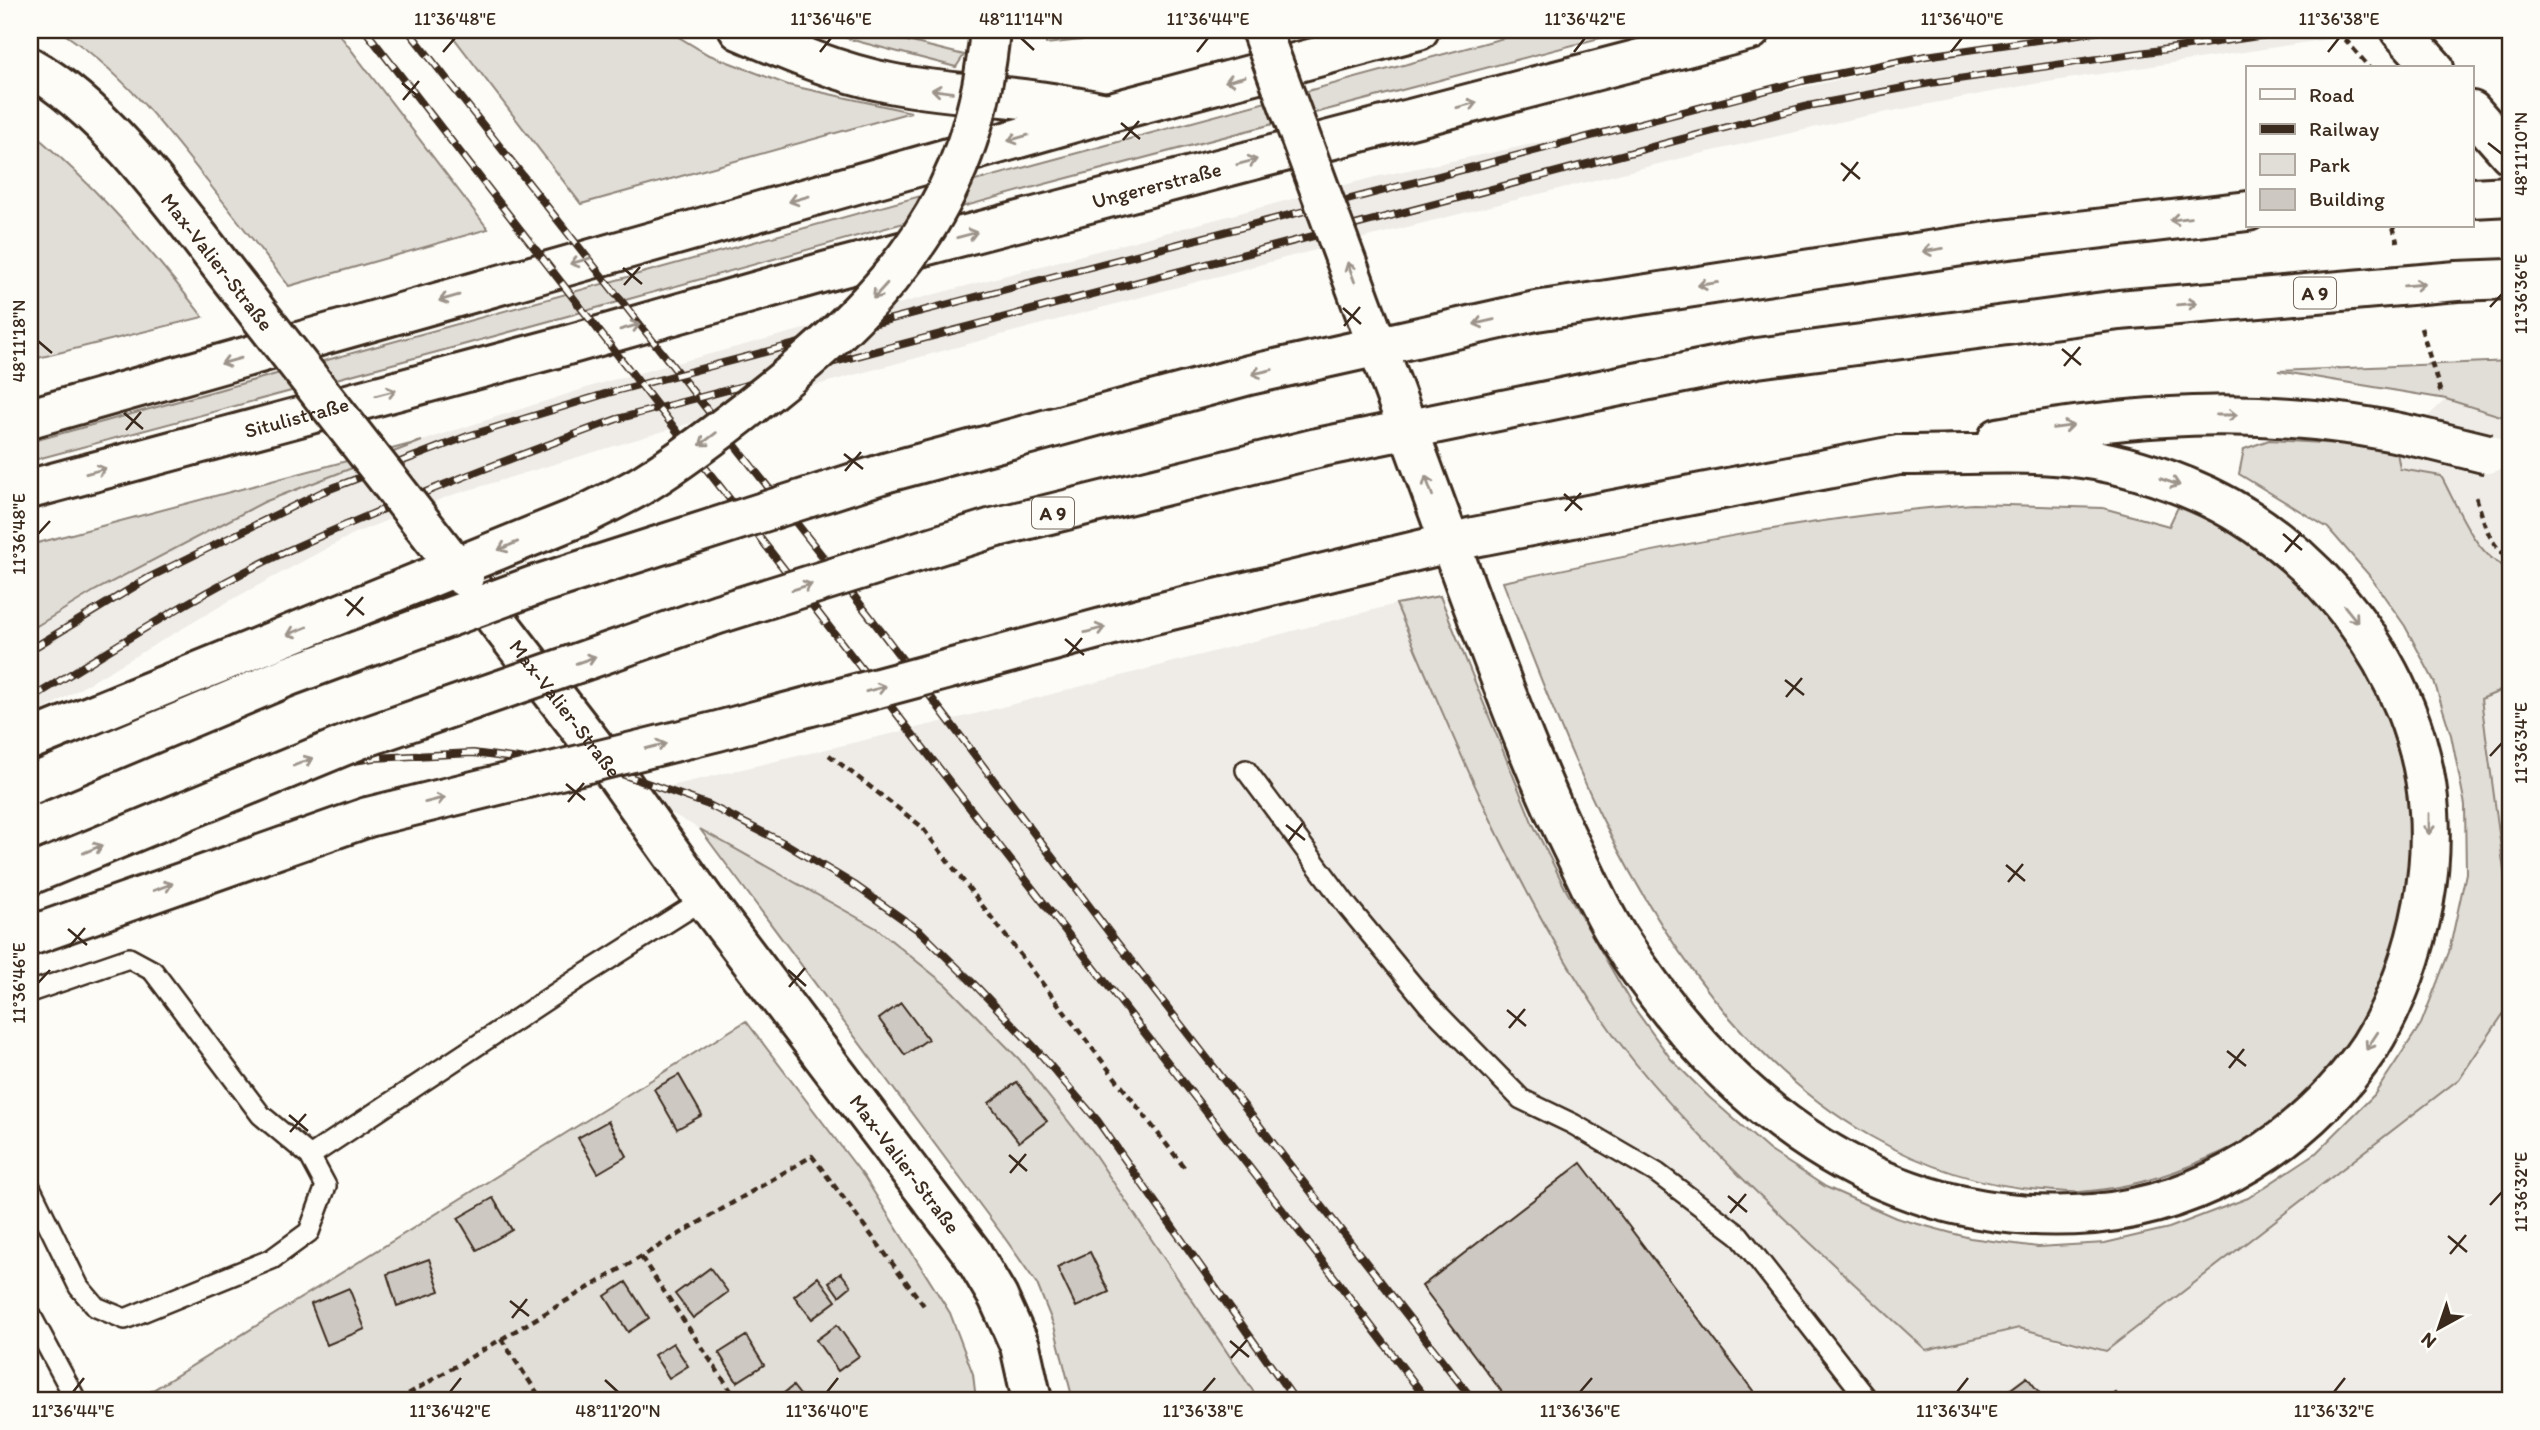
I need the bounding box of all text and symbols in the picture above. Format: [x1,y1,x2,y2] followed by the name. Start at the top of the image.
[414,8,496,30] text: 11°36'48"E
[790,8,872,30] text: 11°36'46"E
[979,8,1063,30] text: 48°11'14"N
[1167,8,1249,30] text: 11°36'44"E
[1544,8,1626,30] text: 11°36'42"E
[1920,8,2004,30] text: 11°36'40"E
[2299,8,2380,30] text: 11°36'38"E
[2246,66,2474,228] legend
[1224,73,1246,86] one-way arrow
[2309,82,2355,107] text: Road
[931,84,954,97] one-way arrow
[1455,98,1478,111] one-way arrow
[2510,112,2532,196] text: 48°11'10"N
[2309,116,2379,141] text: Railway
[1007,132,1029,145] one-way arrow
[2309,152,2351,177] text: Park
[1235,155,1258,168] one-way arrow
[1089,156,1224,214] street label: Ungererstraße
[2309,186,2385,211] text: Building
[156,188,279,336] street label: Max-Valier-Straße
[788,194,810,207] one-way arrow
[2169,212,2192,225] one-way arrow
[955,228,978,241] one-way arrow
[1922,244,1945,257] one-way arrow
[2510,254,2532,334] text: 11°36'36"E
[569,256,591,269] one-way arrow
[1344,261,1356,283] one-way arrow
[1697,278,1720,291] one-way arrow
[2294,278,2336,308] road number: A 9
[2402,278,2425,291] one-way arrow
[871,282,888,299] one-way arrow
[439,292,461,305] one-way arrow
[2175,297,2198,310] one-way arrow
[8,300,30,382] text: 48°11'18"N
[1473,316,1496,330] one-way arrow
[618,320,640,333] one-way arrow
[220,355,242,368] one-way arrow
[1251,366,1274,379] one-way arrow
[375,386,397,399] one-way arrow
[242,391,351,443] street label: Situlistraße
[2215,408,2238,422] one-way arrow
[2051,420,2074,433] one-way arrow
[699,432,718,447] one-way arrow
[84,464,106,477] one-way arrow
[1422,475,1434,497] one-way arrow
[2159,477,2181,489] one-way arrow
[8,493,30,575] text: 11°36'48"E
[1032,498,1074,528] road number: A 9
[498,541,520,554] one-way arrow
[790,580,812,593] one-way arrow
[2344,605,2359,623] one-way arrow
[1084,623,1106,636] one-way arrow
[287,625,308,638] one-way arrow
[504,634,627,783] street label: Max-Valier-Straße
[575,653,597,666] one-way arrow
[864,681,886,694] one-way arrow
[2510,702,2532,784] text: 11°36'34"E
[644,739,666,752] one-way arrow
[292,755,313,768] one-way arrow
[423,793,445,806] one-way arrow
[2422,813,2436,836] one-way arrow
[81,842,103,855] one-way arrow
[151,880,173,893] one-way arrow
[8,942,30,1024] text: 11°36'46"E
[2365,1031,2379,1051] one-way arrow
[844,1089,966,1238] street label: Max-Valier-Straße
[2510,1152,2532,1232] text: 11°36'32"E
[2404,1294,2474,1364] north arrow
[2416,1328,2441,1354] text: N
[32,1400,114,1422] text: 11°36'44"E
[409,1400,491,1422] text: 11°36'42"E
[575,1400,661,1422] text: 48°11'20"N
[785,1400,869,1422] text: 11°36'40"E
[1163,1400,1244,1422] text: 11°36'38"E
[1540,1400,1620,1422] text: 11°36'36"E
[1916,1400,1998,1422] text: 11°36'34"E
[2294,1400,2374,1422] text: 11°36'32"E

